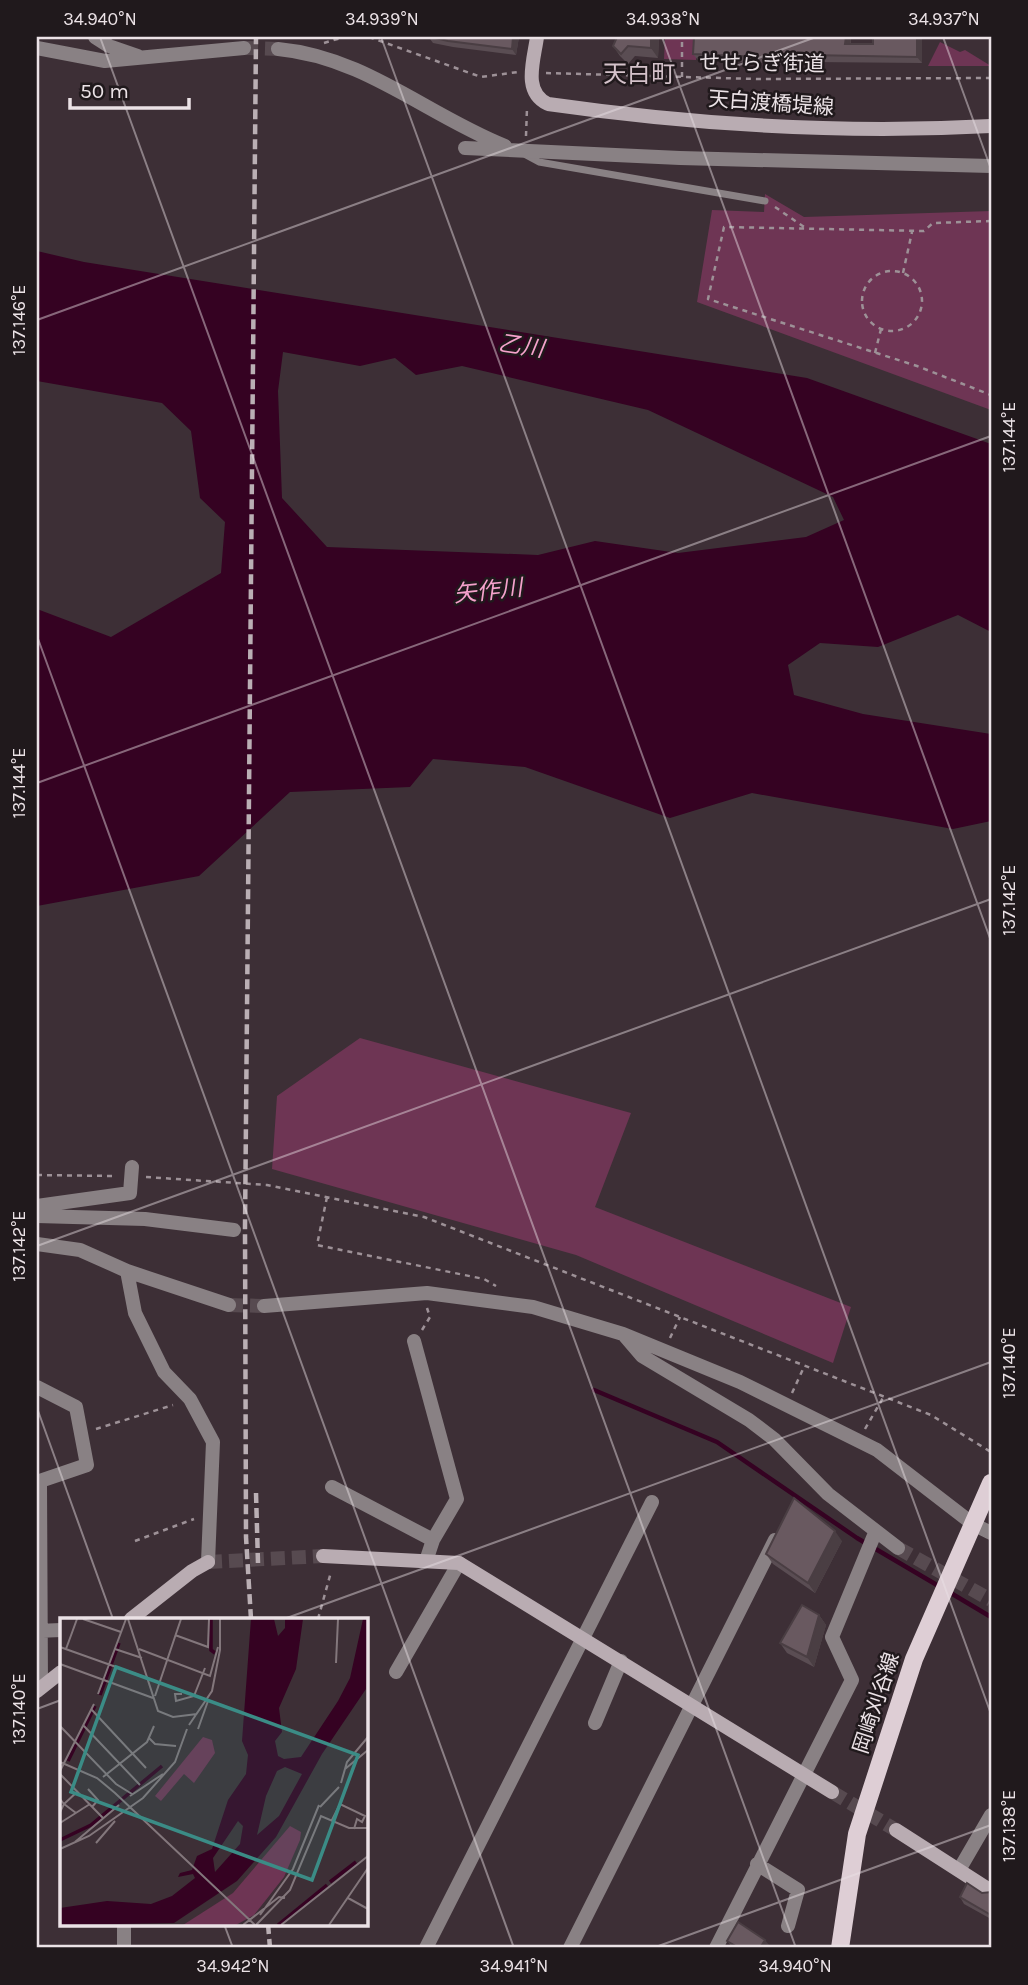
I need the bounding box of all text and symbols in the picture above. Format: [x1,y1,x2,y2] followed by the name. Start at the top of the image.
[63,8,137,30] text: 34.940°N
[345,8,419,30] text: 34.939°N
[626,8,700,30] text: 34.938°N
[908,8,980,30] text: 34.937°N
[699,50,825,76] street label: せせらぎ街道
[603,60,675,88] district label: 天白町
[70,66,189,110] scale bar
[80,79,129,103] text: 50 m
[707,87,835,119] street label: 天白渡橋堤線
[8,285,30,355] text: 137.146°E
[496,329,549,363] water label: 乙川
[998,402,1020,472] text: 137.144°E
[452,574,527,608] water label: 矢作川
[8,748,30,818] text: 137.144°E
[998,865,1020,935] text: 137.142°E
[8,1211,30,1281] text: 137.142°E
[998,1327,1020,1399] text: 137.140°E
[60,1618,368,1926] inset map
[848,1649,904,1757] street label: 岡崎刈谷線
[8,1673,30,1745] text: 137.140°E
[998,1790,1020,1862] text: 137.138°E
[196,1955,270,1977] text: 34.942°N
[480,1955,548,1977] text: 34.941°N
[758,1955,832,1977] text: 34.940°N

